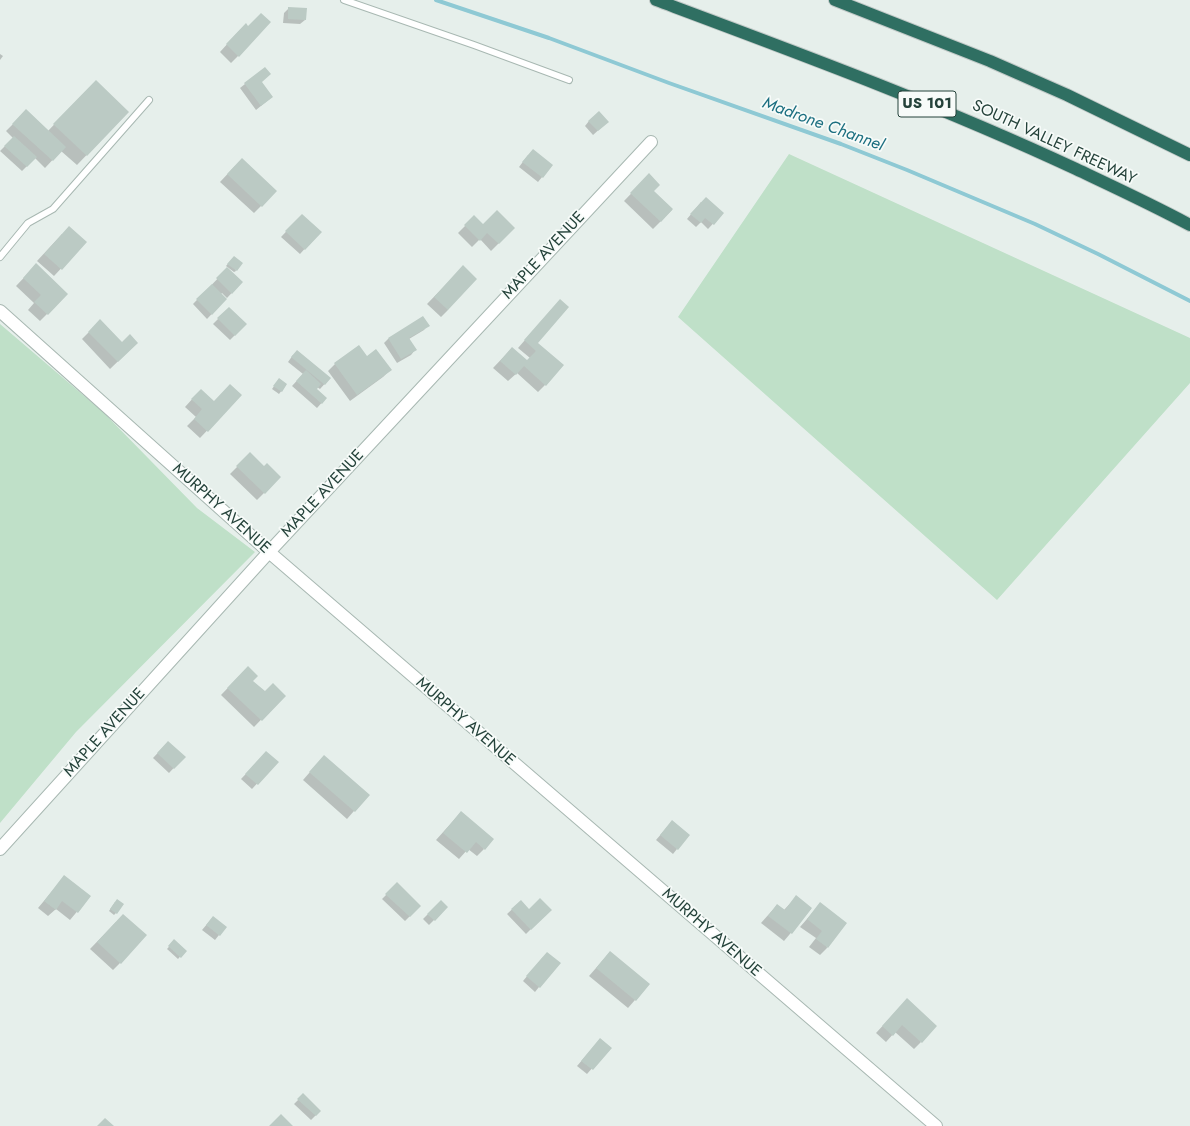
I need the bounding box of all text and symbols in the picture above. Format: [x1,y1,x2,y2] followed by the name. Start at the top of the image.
[898,91,956,117] road number: US 101
[759,94,887,156] water label: Madrone Channel
[969,97,1139,189] street label: SOUTH VALLEY FREEWAY
[499,208,589,304] street label: MAPLE AVENUE
[278,446,368,542] street label: MAPLE AVENUE
[168,460,274,558] street label: MURPHY AVENUE
[411,674,519,770] street label: MURPHY AVENUE
[60,685,150,781] street label: MAPLE AVENUE
[657,885,765,981] street label: MURPHY AVENUE

